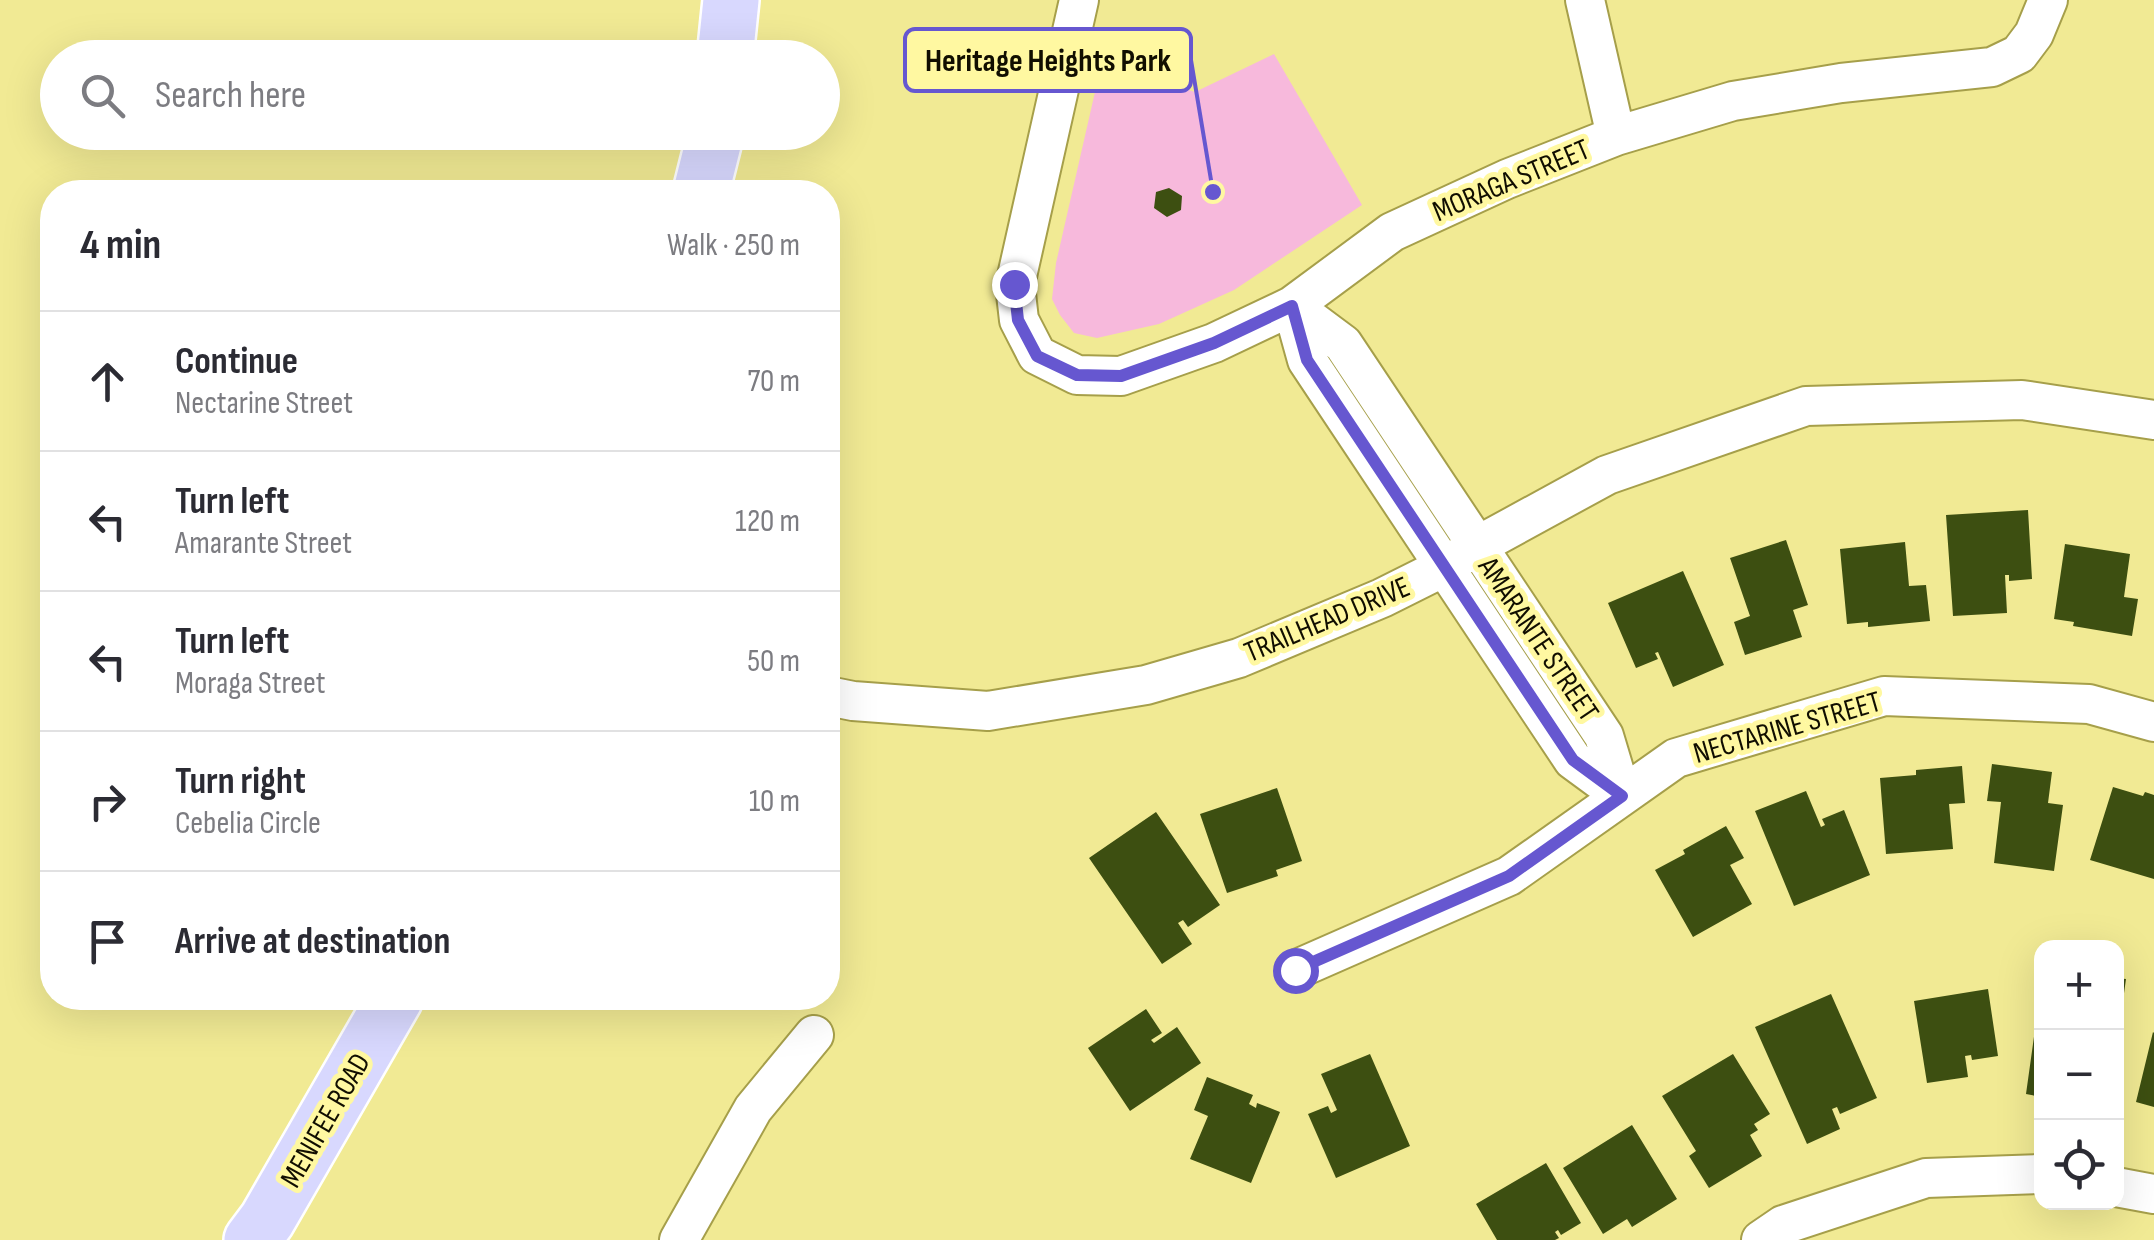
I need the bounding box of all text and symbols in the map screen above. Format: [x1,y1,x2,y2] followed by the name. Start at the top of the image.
[905,29,1191,91] callout: Heritage Heights Park
[40,40,840,150] search box
[925,42,1172,81] text: Heritage Heights Park
[75,68,130,123] icon: search
[155,73,306,118] text: Search here
[1427,132,1595,230] street label: MORAGA STREET
[80,220,161,271] text: 4 min
[667,226,800,265] text: Walk · 250 m
[992,262,1038,308] route end
[175,339,298,384] text: Continue
[80,354,135,409] icon: ahead
[747,362,800,401] text: 70 m
[175,384,353,423] text: Nectarine Street
[175,479,289,524] text: Turn left
[80,494,135,549] icon: left
[735,502,800,541] text: 120 m
[175,524,352,563] text: Amarante Street
[1470,550,1606,728] street label: AMARANTE STREET
[1239,569,1415,671] street label: TRAILHEAD DRIVE
[175,619,289,664] text: Turn left
[80,634,135,689] icon: left
[747,642,800,681] text: 50 m
[175,664,326,703] text: Moraga Street
[1689,684,1885,772] street label: NECTARINE STREET
[175,759,306,804] text: Turn right
[80,774,135,829] icon: right
[749,782,800,821] text: 10 m
[175,804,321,843] text: Cebelia Circle
[80,914,135,969] icon: arrive
[175,919,450,964] text: Arrive at destination
[2034,940,2124,1210] map controls
[2034,940,2124,1030] button: +
[1273,948,1319,994] route start
[2034,1030,2124,1120] button: −
[273,1047,379,1194] street label: MENIFEE ROAD
[2034,1120,2124,1210] button: locate

